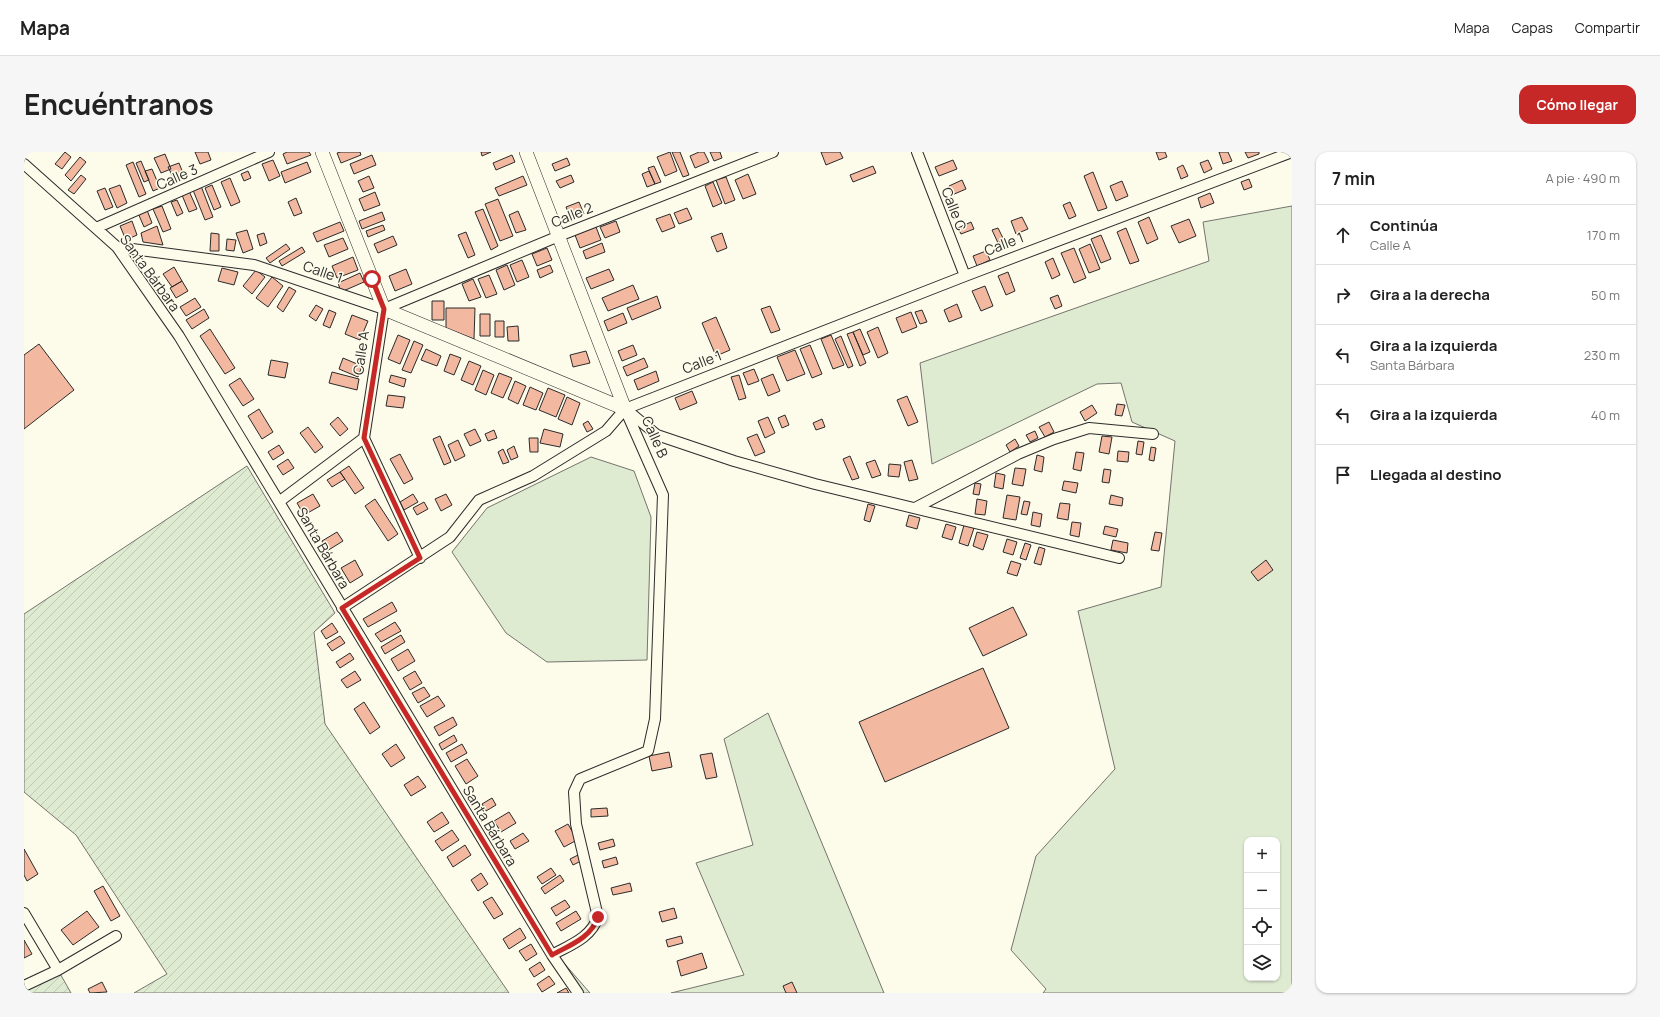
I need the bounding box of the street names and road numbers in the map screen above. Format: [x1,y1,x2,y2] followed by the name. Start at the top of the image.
[153,159,200,194] street label: Calle 3
[937,184,971,233] street label: Calle C
[548,198,595,231] street label: Calle 2
[981,227,1026,260] street label: Calle 1
[116,230,185,315] street label: Santa Bárbara
[301,256,346,287] street label: Calle 1
[348,330,373,376] street label: Calle A
[679,345,724,378] street label: Calle 1
[638,413,673,461] street label: Calle B
[292,504,354,592] street label: Santa Bárbara
[459,782,522,870] street label: Santa Bárbara

